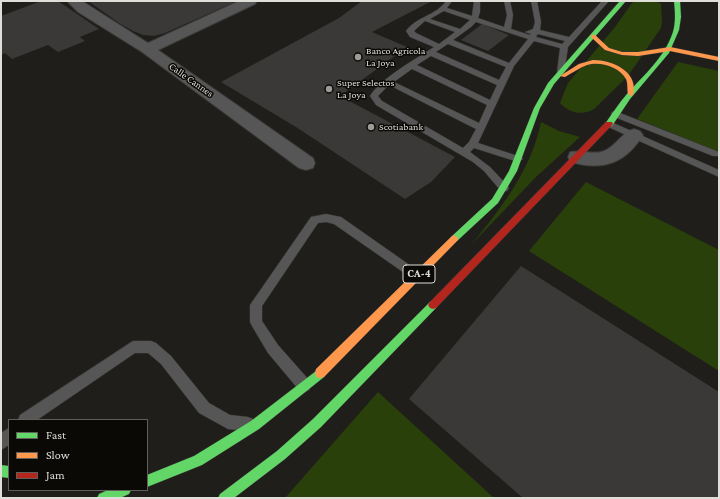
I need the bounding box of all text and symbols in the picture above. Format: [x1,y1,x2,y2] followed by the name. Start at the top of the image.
[366,45,425,68] place label: Banco Agricola La Joya
[353,52,363,62] marker: Banco Agricola La Joya
[166,60,216,100] street label: Calle Cannes
[337,77,394,100] place label: Super Selectos La Joya
[324,84,334,94] marker: Super Selectos La Joya
[379,121,423,133] place label: Scotiabank
[366,122,376,132] marker: Scotiabank
[403,265,435,283] road number: CA-4
[8,419,148,491] legend
[46,428,66,442] text: Fast
[46,448,70,462] text: Slow
[46,468,65,482] text: Jam

